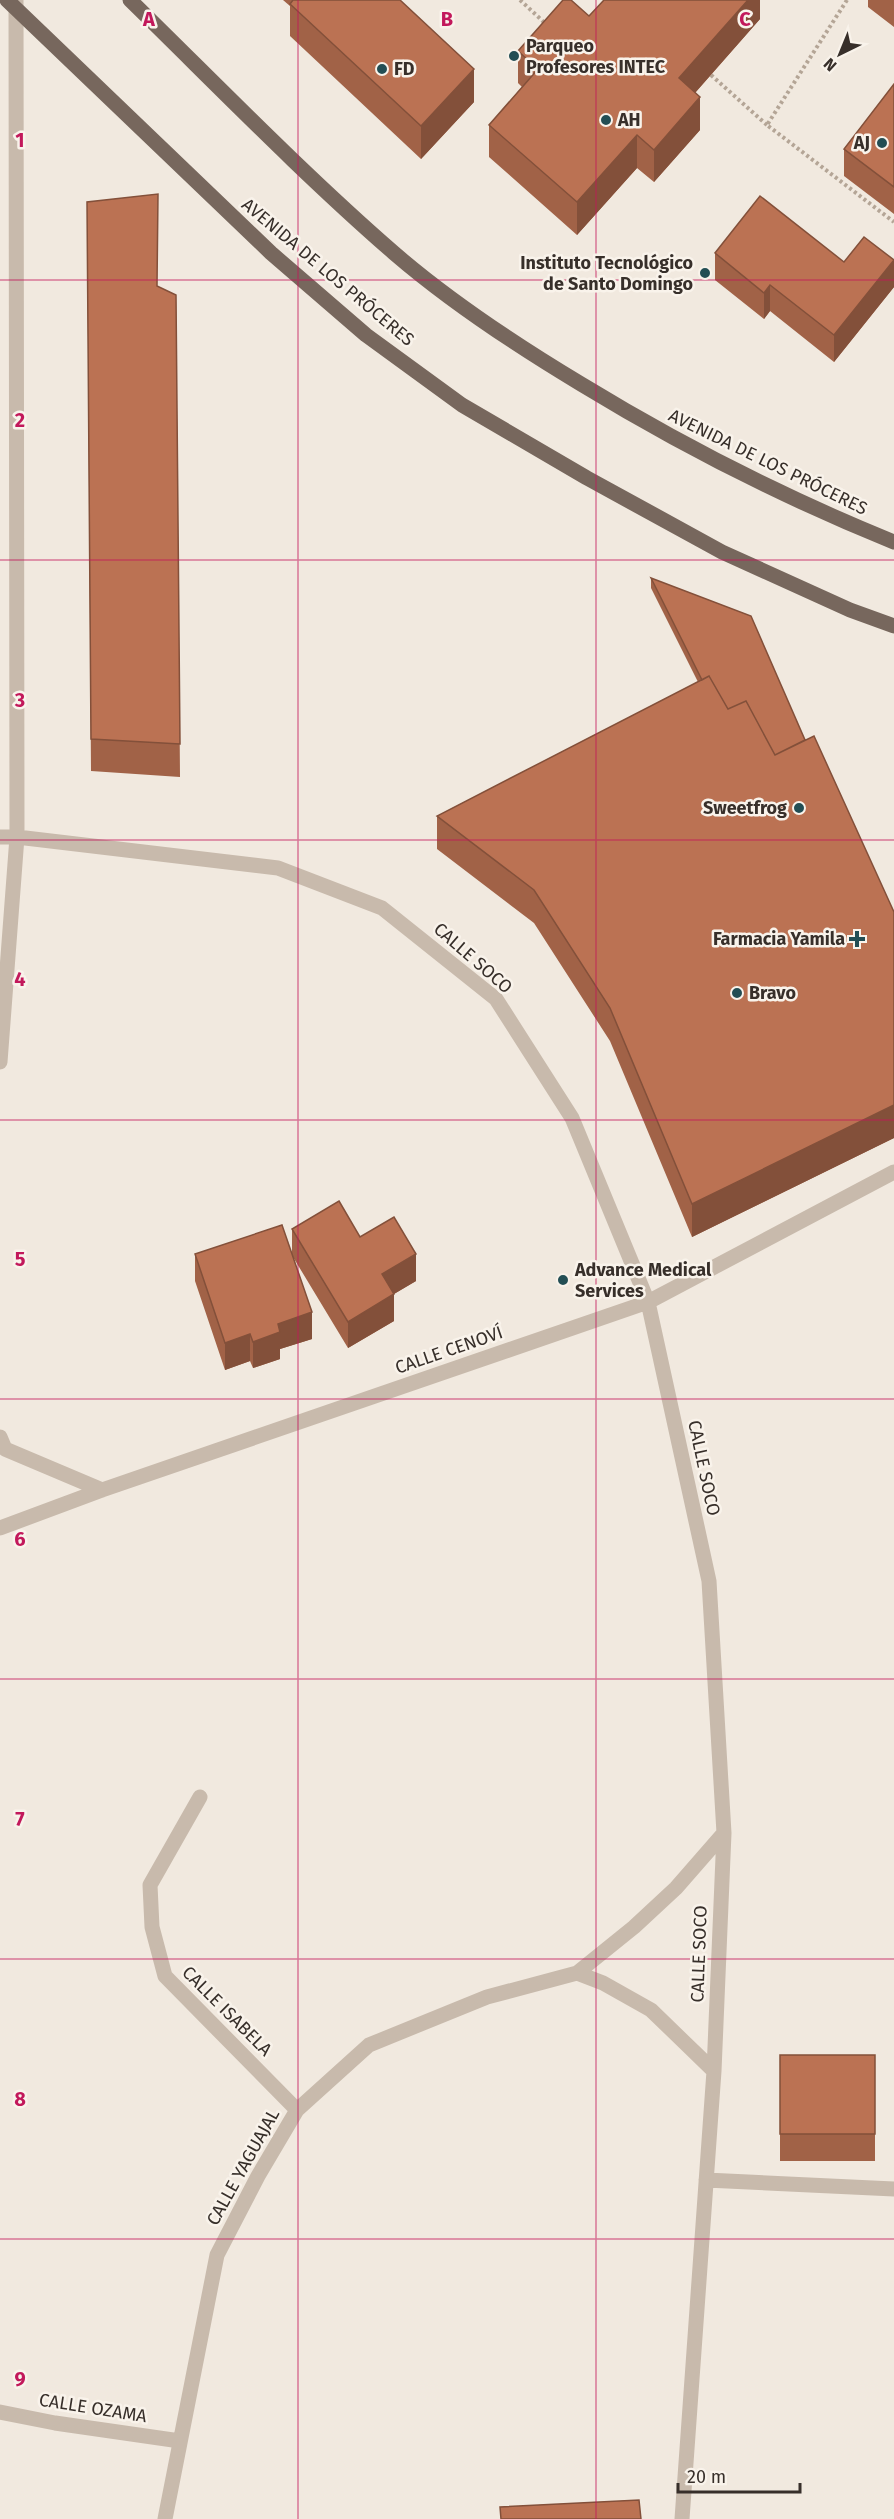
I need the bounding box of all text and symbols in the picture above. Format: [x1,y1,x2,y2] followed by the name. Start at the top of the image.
[142,7,156,31] text: A
[441,7,453,31] text: B
[739,7,751,31] text: C
[810,24,870,84] north arrow
[526,35,666,78] place label: Parqueo Profesores INTEC
[507,49,521,63] marker: Parqueo Profesores INTEC
[820,54,840,75] text: N
[394,58,415,80] place label: FD
[375,62,389,76] marker: FD
[617,109,641,131] place label: AH
[599,113,613,127] marker: AH
[15,128,25,152] text: 1
[853,132,870,154] place label: AJ
[875,136,889,150] marker: AJ
[237,193,419,351] street label: AVENIDA DE LOS PRÓCERES
[520,252,693,295] place label: Instituto Tecnológico de Santo Domingo
[698,266,712,280] marker: Instituto Tecnológico de Santo Domingo
[665,404,871,520] street label: AVENIDA DE LOS PRÓCERES
[15,408,25,432] text: 2
[14,688,25,712] text: 3
[703,797,787,819] place label: Sweetfrog
[792,801,806,815] marker: Sweetfrog
[429,918,517,998] street label: CALLE SOCO
[713,928,845,950] place label: Farmacia Yamila
[850,932,864,946] marker: Farmacia Yamila
[14,967,26,991] text: 4
[749,982,796,1004] place label: Bravo
[730,986,744,1000] marker: Bravo
[15,1247,26,1271] text: 5
[574,1259,712,1302] place label: Advance Medical Services
[556,1273,570,1287] marker: Advance Medical Services
[392,1320,506,1379] street label: CALLE CENOVÍ
[683,1418,725,1518] street label: CALLE SOCO
[14,1527,26,1551] text: 6
[15,1807,25,1831] text: 7
[686,1905,712,2003] street label: CALLE SOCO
[178,1962,277,2061] street label: CALLE ISABELA
[14,2087,26,2111] text: 8
[202,2105,284,2229] street label: CALLE YAGUAJAL
[14,2367,26,2391] text: 9
[38,2389,149,2427] street label: CALLE OZAMA
[678,2456,800,2494] scale bar
[687,2466,726,2488] text: 20 m

